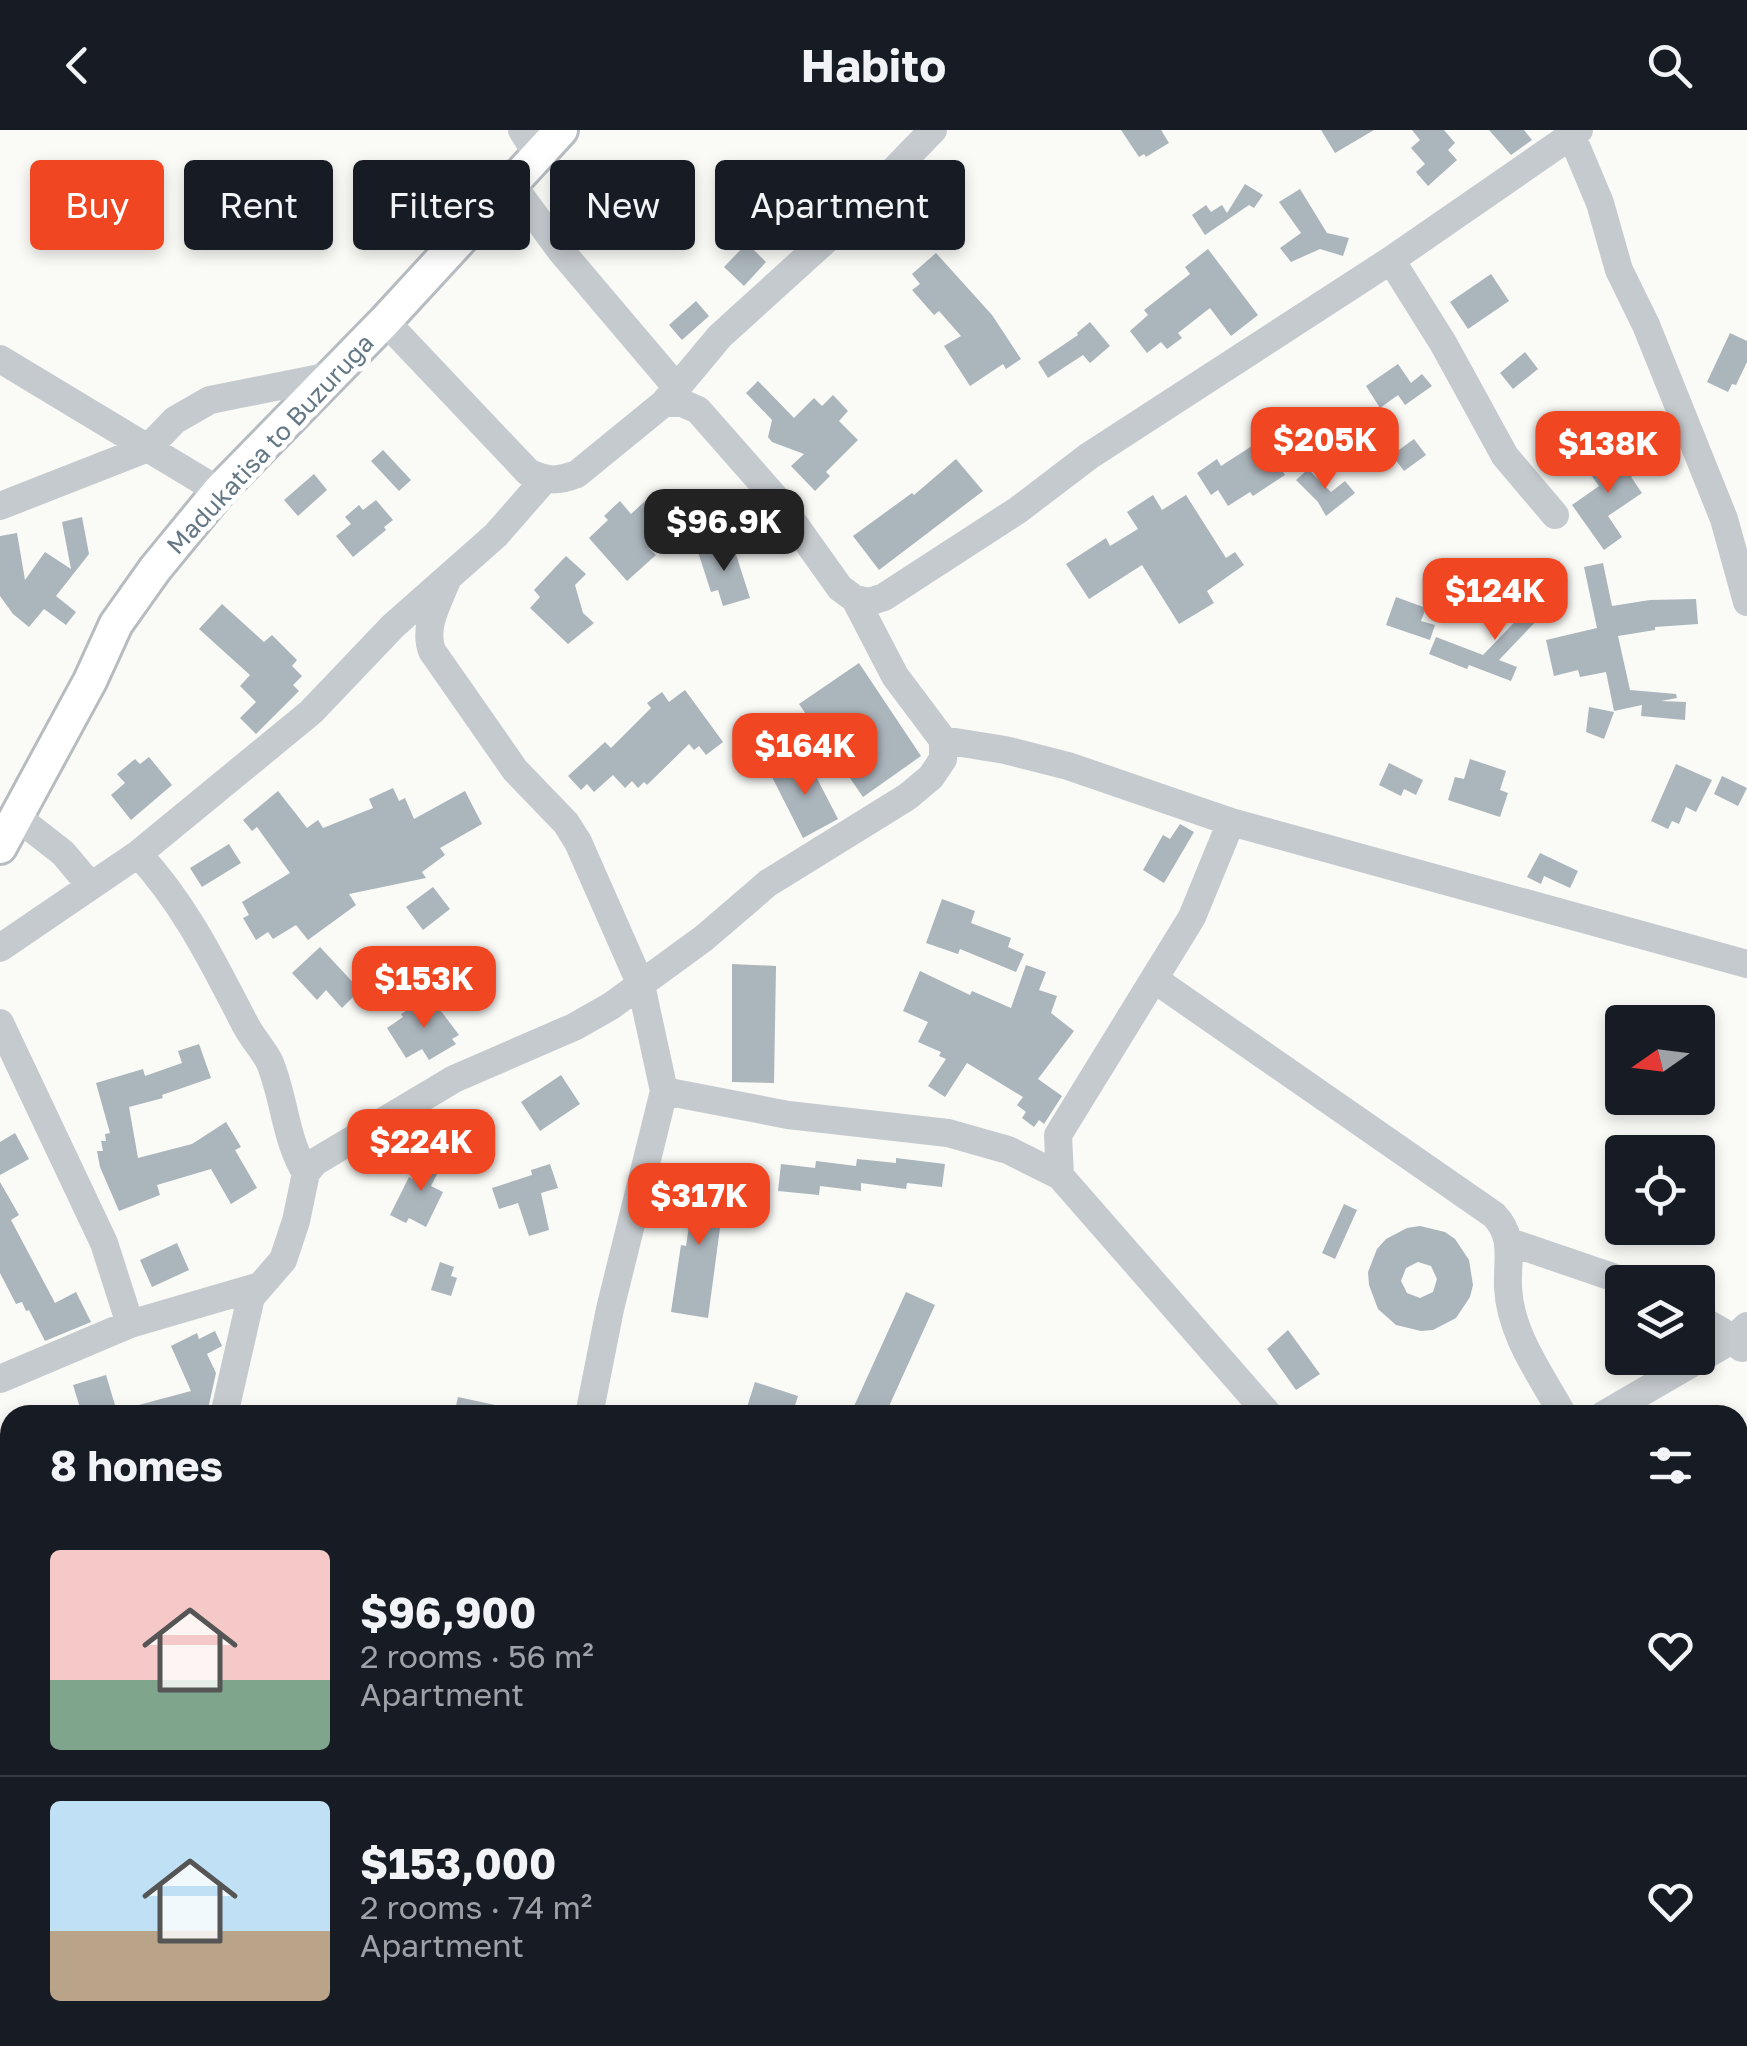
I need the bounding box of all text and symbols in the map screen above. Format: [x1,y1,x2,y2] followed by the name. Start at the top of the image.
[50,38,105,93] icon: back
[801,38,946,92] text: Habito
[1642,38,1697,93] icon: search
[30,160,164,250] chip: Buy
[184,160,333,250] chip: Rent
[353,160,530,250] chip: Filters
[550,160,695,250] chip: New
[715,160,965,250] chip: Apartment
[160,327,380,560] street label: Madukatisa to Buzuruga
[1255,407,1395,492] pin: $205K
[1538,411,1678,496] pin: $138K
[1273,420,1377,458] text: $205K
[1557,424,1659,462] text: $138K
[643,489,805,574] pin: $96.9K
[666,502,782,540] text: $96.9K
[1425,558,1565,643] pin: $124K
[1445,571,1545,609] text: $124K
[735,713,875,798] pin: $164K
[754,726,856,764] text: $164K
[354,946,494,1031] pin: $153K
[374,959,474,997] text: $153K
[1605,1005,1715,1115] north arrow
[1605,1005,1715,1375] map controls
[351,1109,491,1194] pin: $224K
[369,1122,473,1160] text: $224K
[1605,1135,1715,1245] button: locate
[629,1163,769,1248] pin: $317K
[650,1176,748,1214] text: $317K
[1605,1265,1715,1375] button: layers
[1643,1438,1698,1493] icon: filters
[50,1440,223,1490] text: 8 homes
[360,1587,536,1637] text: $96,900
[130,1590,250,1710] icon: home
[1643,1623,1698,1678] icon: heart
[360,1637,594,1675] text: 2 rooms · 56 m²
[360,1675,524,1713] text: Apartment
[360,1838,556,1888] text: $153,000
[130,1841,250,1961] icon: home
[1643,1874,1698,1929] icon: heart
[360,1888,592,1926] text: 2 rooms · 74 m²
[360,1926,524,1964] text: Apartment

